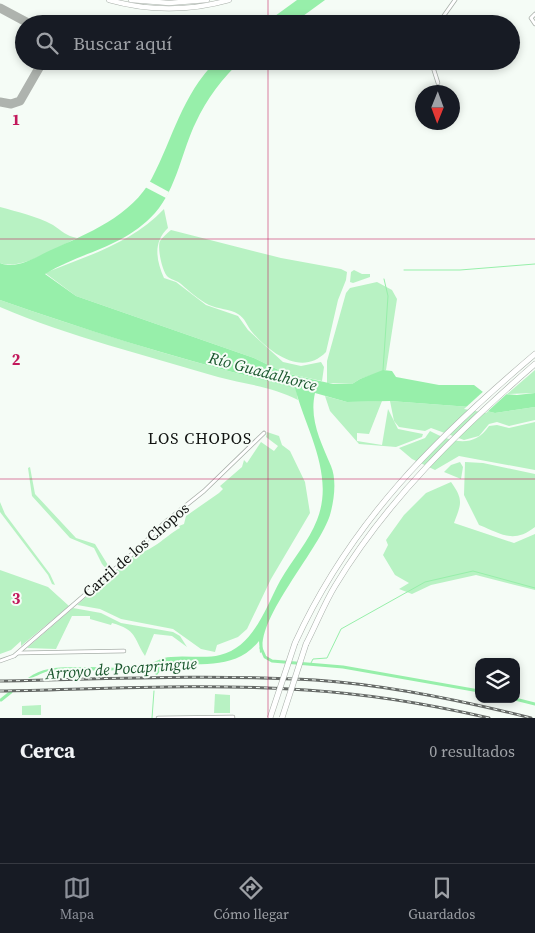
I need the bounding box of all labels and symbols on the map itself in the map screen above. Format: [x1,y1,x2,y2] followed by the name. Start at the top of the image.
[415,85,460,130] north arrow
[12,108,20,130] text: 1
[205,346,320,396] water label: Río Guadalhorce
[12,348,21,370] text: 2
[148,427,252,449] district label: LOS CHOPOS
[78,498,193,602] street label: Carril de los Chopos
[12,587,21,609] text: 3
[43,652,198,684] water label: Arroyo de Pocapringue

